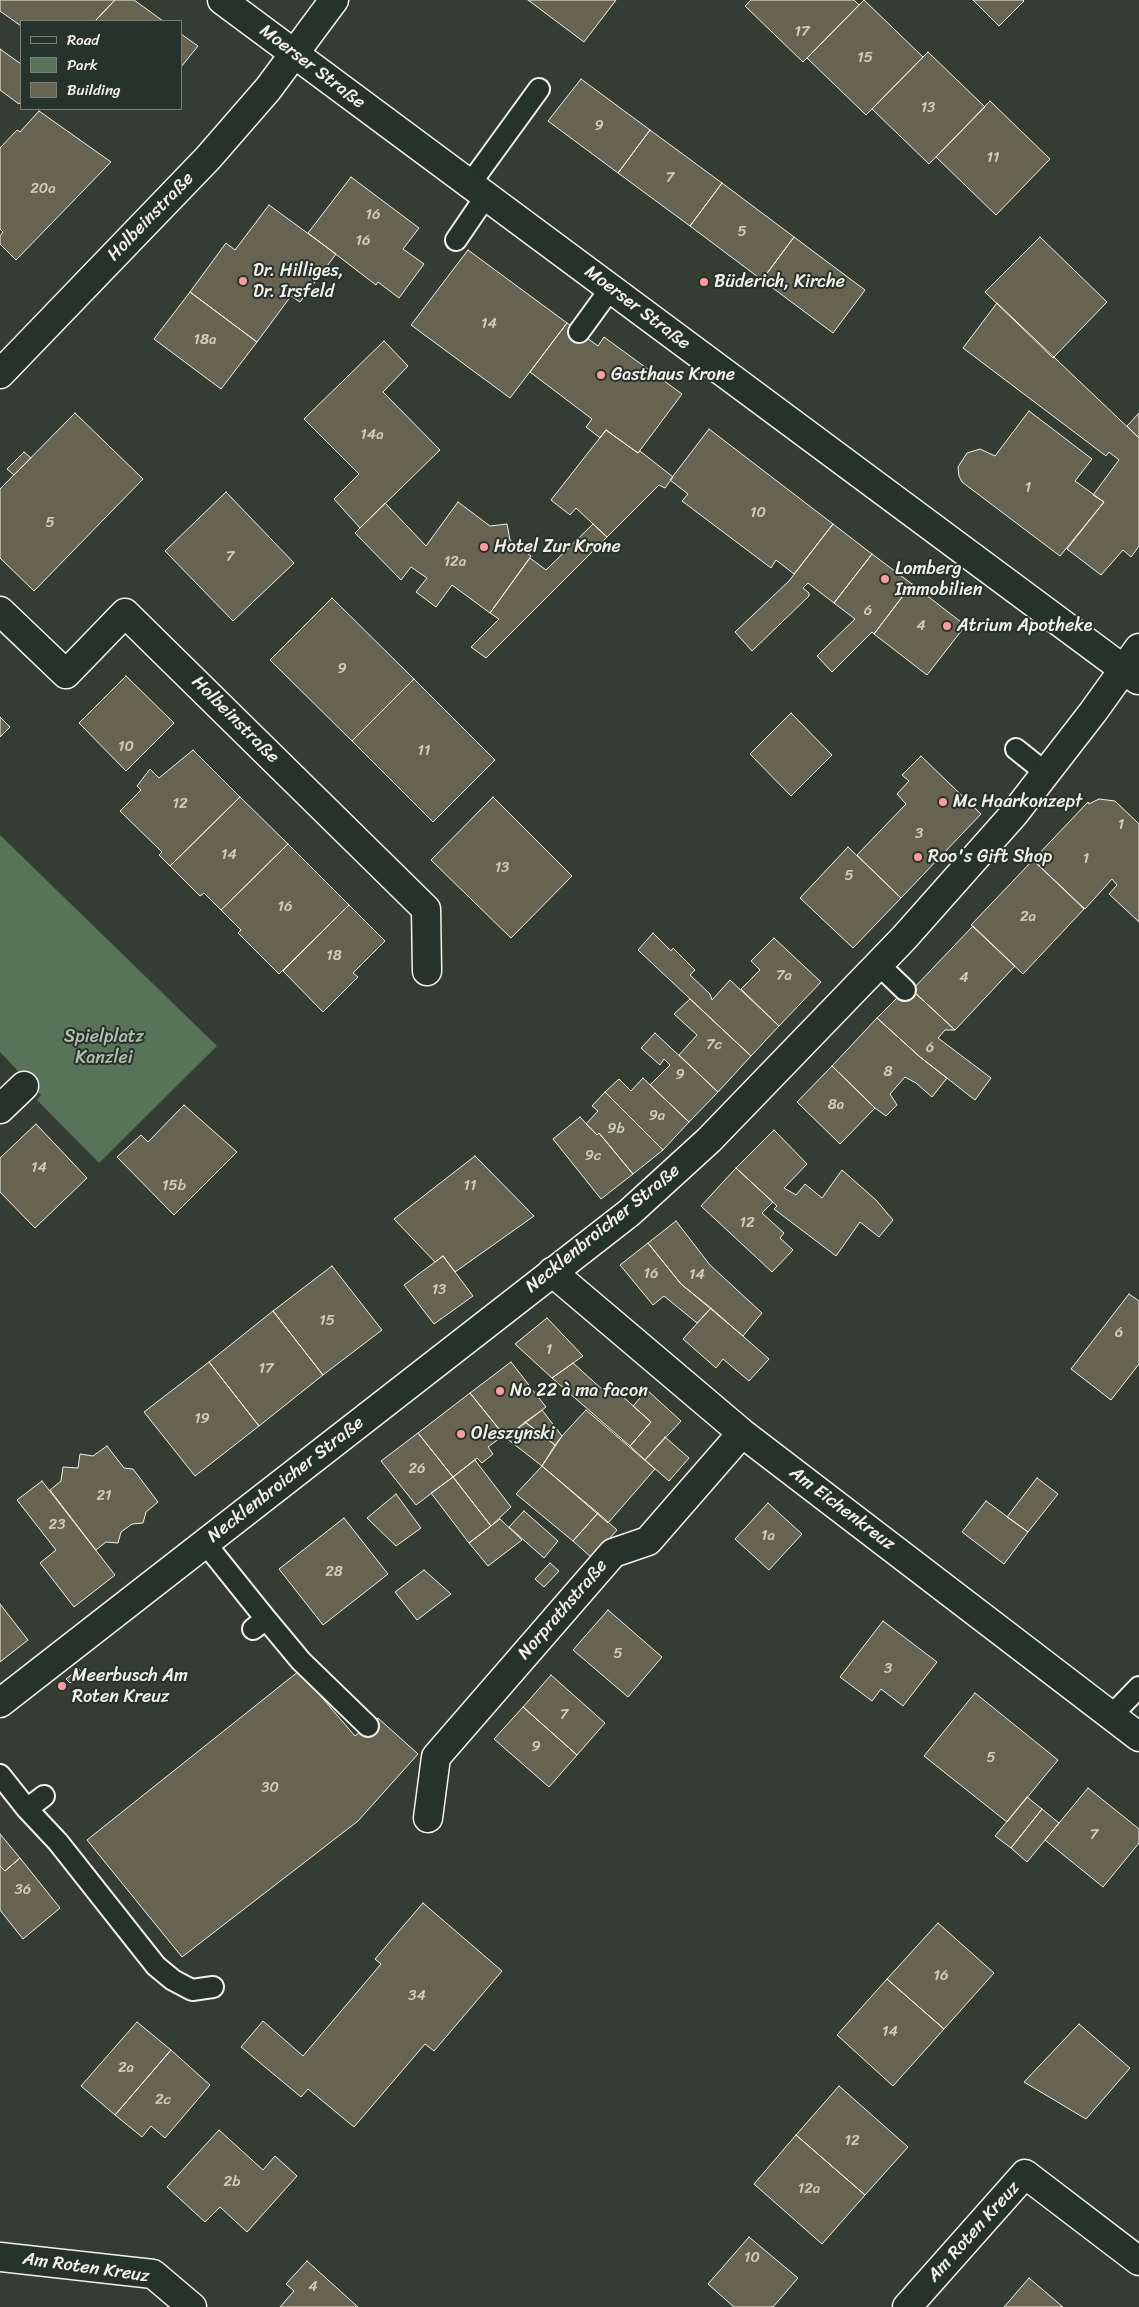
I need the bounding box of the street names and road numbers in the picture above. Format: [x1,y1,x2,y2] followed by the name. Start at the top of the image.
[255,20,369,114] street label: Moerser Straße
[103,168,199,266] street label: Holbeinstraße
[580,261,694,355] street label: Moerser Straße
[187,672,283,768] street label: Holbeinstraße
[522,1160,684,1298] street label: Necklenbroicher Straße
[204,1412,368,1548] street label: Necklenbroicher Straße
[785,1462,899,1556] street label: Am Eichenkreuz
[514,1556,612,1664] street label: Norprathstraße
[923,2177,1025,2287] street label: Am Roten Kreuz
[21,2248,151,2288] street label: Am Roten Kreuz

